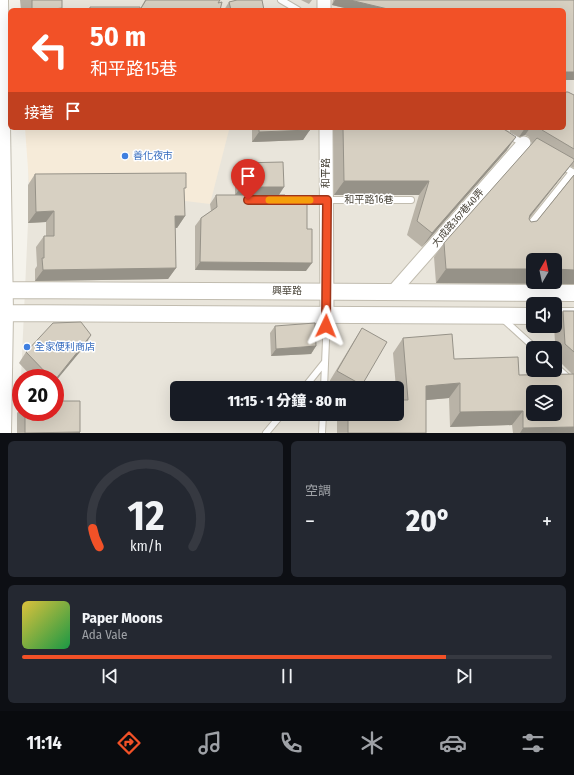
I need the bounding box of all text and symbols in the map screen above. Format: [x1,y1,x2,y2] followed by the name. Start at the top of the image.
[90,20,146,53] text: 50 m
[24,24,76,76] icon: left
[90,58,177,80] text: 和平路15巷
[62,100,84,122] icon: arrive
[24,104,54,122] text: 接著
[133,150,173,162] place label: 善化夜市
[120,151,130,161] marker: 善化夜市
[320,158,332,188] street label: 和平路
[231,159,265,200] pin
[237,165,259,187] icon: arrive
[429,186,487,250] street label: 大成路367巷40弄
[345,194,393,206] street label: 和平路16巷
[526,253,562,289] north arrow
[526,253,562,421] map controls
[272,285,302,297] street label: 興華路
[526,297,562,333] button: sound
[305,305,347,347] position arrow
[35,341,95,353] place label: 全家便利商店
[526,341,562,377] button: search
[22,342,32,352] marker: 全家便利商店
[12,369,64,421] speed limit sign: 20
[526,385,562,421] button: layers
[228,392,346,410] text: 11:15 · 1 分鐘 · 80 m
[305,483,331,498] text: 空調
[127,491,164,541] text: 12
[406,503,451,539] text: 20°
[305,508,315,535] text: −
[542,508,552,535] text: +
[130,538,161,555] text: km/h
[82,609,163,627] text: Paper Moons
[82,627,127,642] text: Ada Vale
[99,665,121,687] icon: previous
[276,665,298,687] icon: pause
[453,665,475,687] icon: next
[115,729,143,757] icon: directions
[196,729,224,757] icon: music
[277,729,305,757] icon: phone
[358,729,386,757] icon: climate
[439,729,467,757] icon: car
[519,729,547,757] icon: filters
[26,732,62,754] text: 11:14

